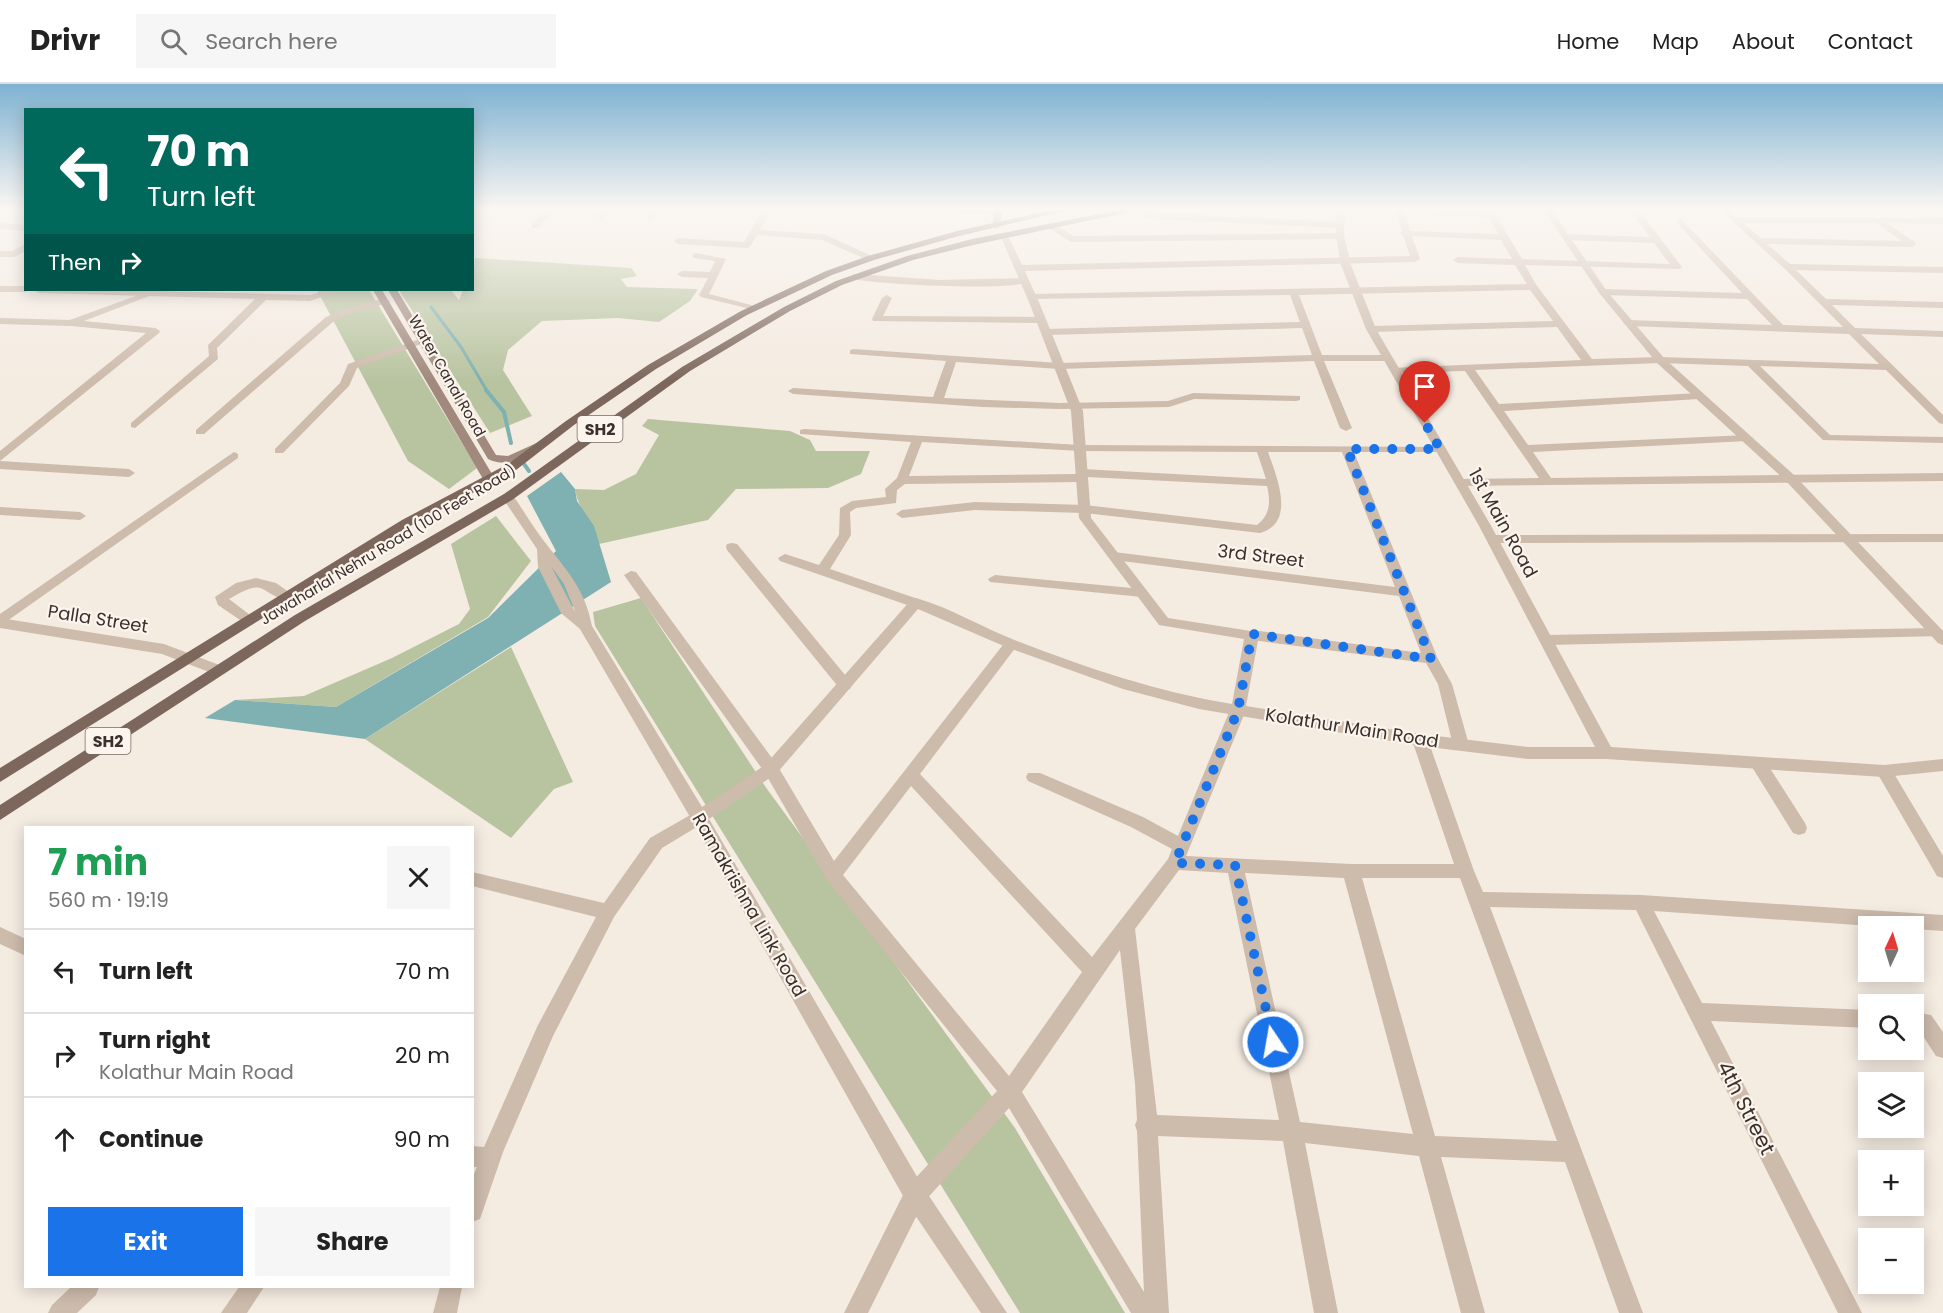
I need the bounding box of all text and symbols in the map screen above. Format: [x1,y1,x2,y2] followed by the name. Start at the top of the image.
[136,14,556,68] search box
[30,21,100,60] text: Drivr
[157,25,190,58] icon: search
[205,26,338,57] text: Search here
[1557,27,1619,56] text: Home
[1652,27,1699,56] text: Map
[1732,27,1795,56] text: About
[1828,27,1913,56] text: Contact
[147,122,250,181] text: 70 m
[48,132,126,210] icon: left
[147,178,256,215] text: Turn left
[114,246,147,279] icon: right
[48,247,102,278] text: Then
[404,311,491,440] street label: Water Canal Road
[1399,361,1450,423] pin
[1408,370,1441,403] icon: arrive
[578,416,622,442] road number: SH2
[256,460,520,630] street label: Jawaharlal Nehru Road (100 Feet Road)
[1463,463,1544,582] street label: 1st Main Road
[1216,538,1306,573] street label: 3rd Street
[46,598,150,639] street label: Palla Street
[1264,701,1441,754] street label: Kolathur Main Road
[86,728,130,754] road number: SH2
[687,808,812,1001] street label: Ramakrishna Link Road
[48,837,148,888] text: 7 min
[387,846,450,909] button: close
[48,886,169,914] text: 560 m · 19:19
[1858,916,1924,982] north arrow
[1858,916,1924,1294] map controls
[48,955,81,988] icon: left
[99,956,193,987] text: Turn left
[396,956,450,987] text: 70 m
[1858,994,1924,1060] button: search
[1241,1010,1305,1074] position arrow
[99,1025,210,1056] text: Turn right
[48,1039,81,1072] icon: right
[395,1040,450,1071] text: 20 m
[1711,1056,1782,1160] street label: 4th Street
[99,1058,294,1086] text: Kolathur Main Road
[1858,1072,1924,1138] button: layers
[48,1123,81,1156] icon: ahead
[99,1124,203,1155] text: Continue
[394,1124,450,1155] text: 90 m
[1858,1150,1924,1216] button: +
[48,1207,243,1276] button: Exit
[255,1207,450,1276] button: Share
[1858,1228,1924,1294] button: −

